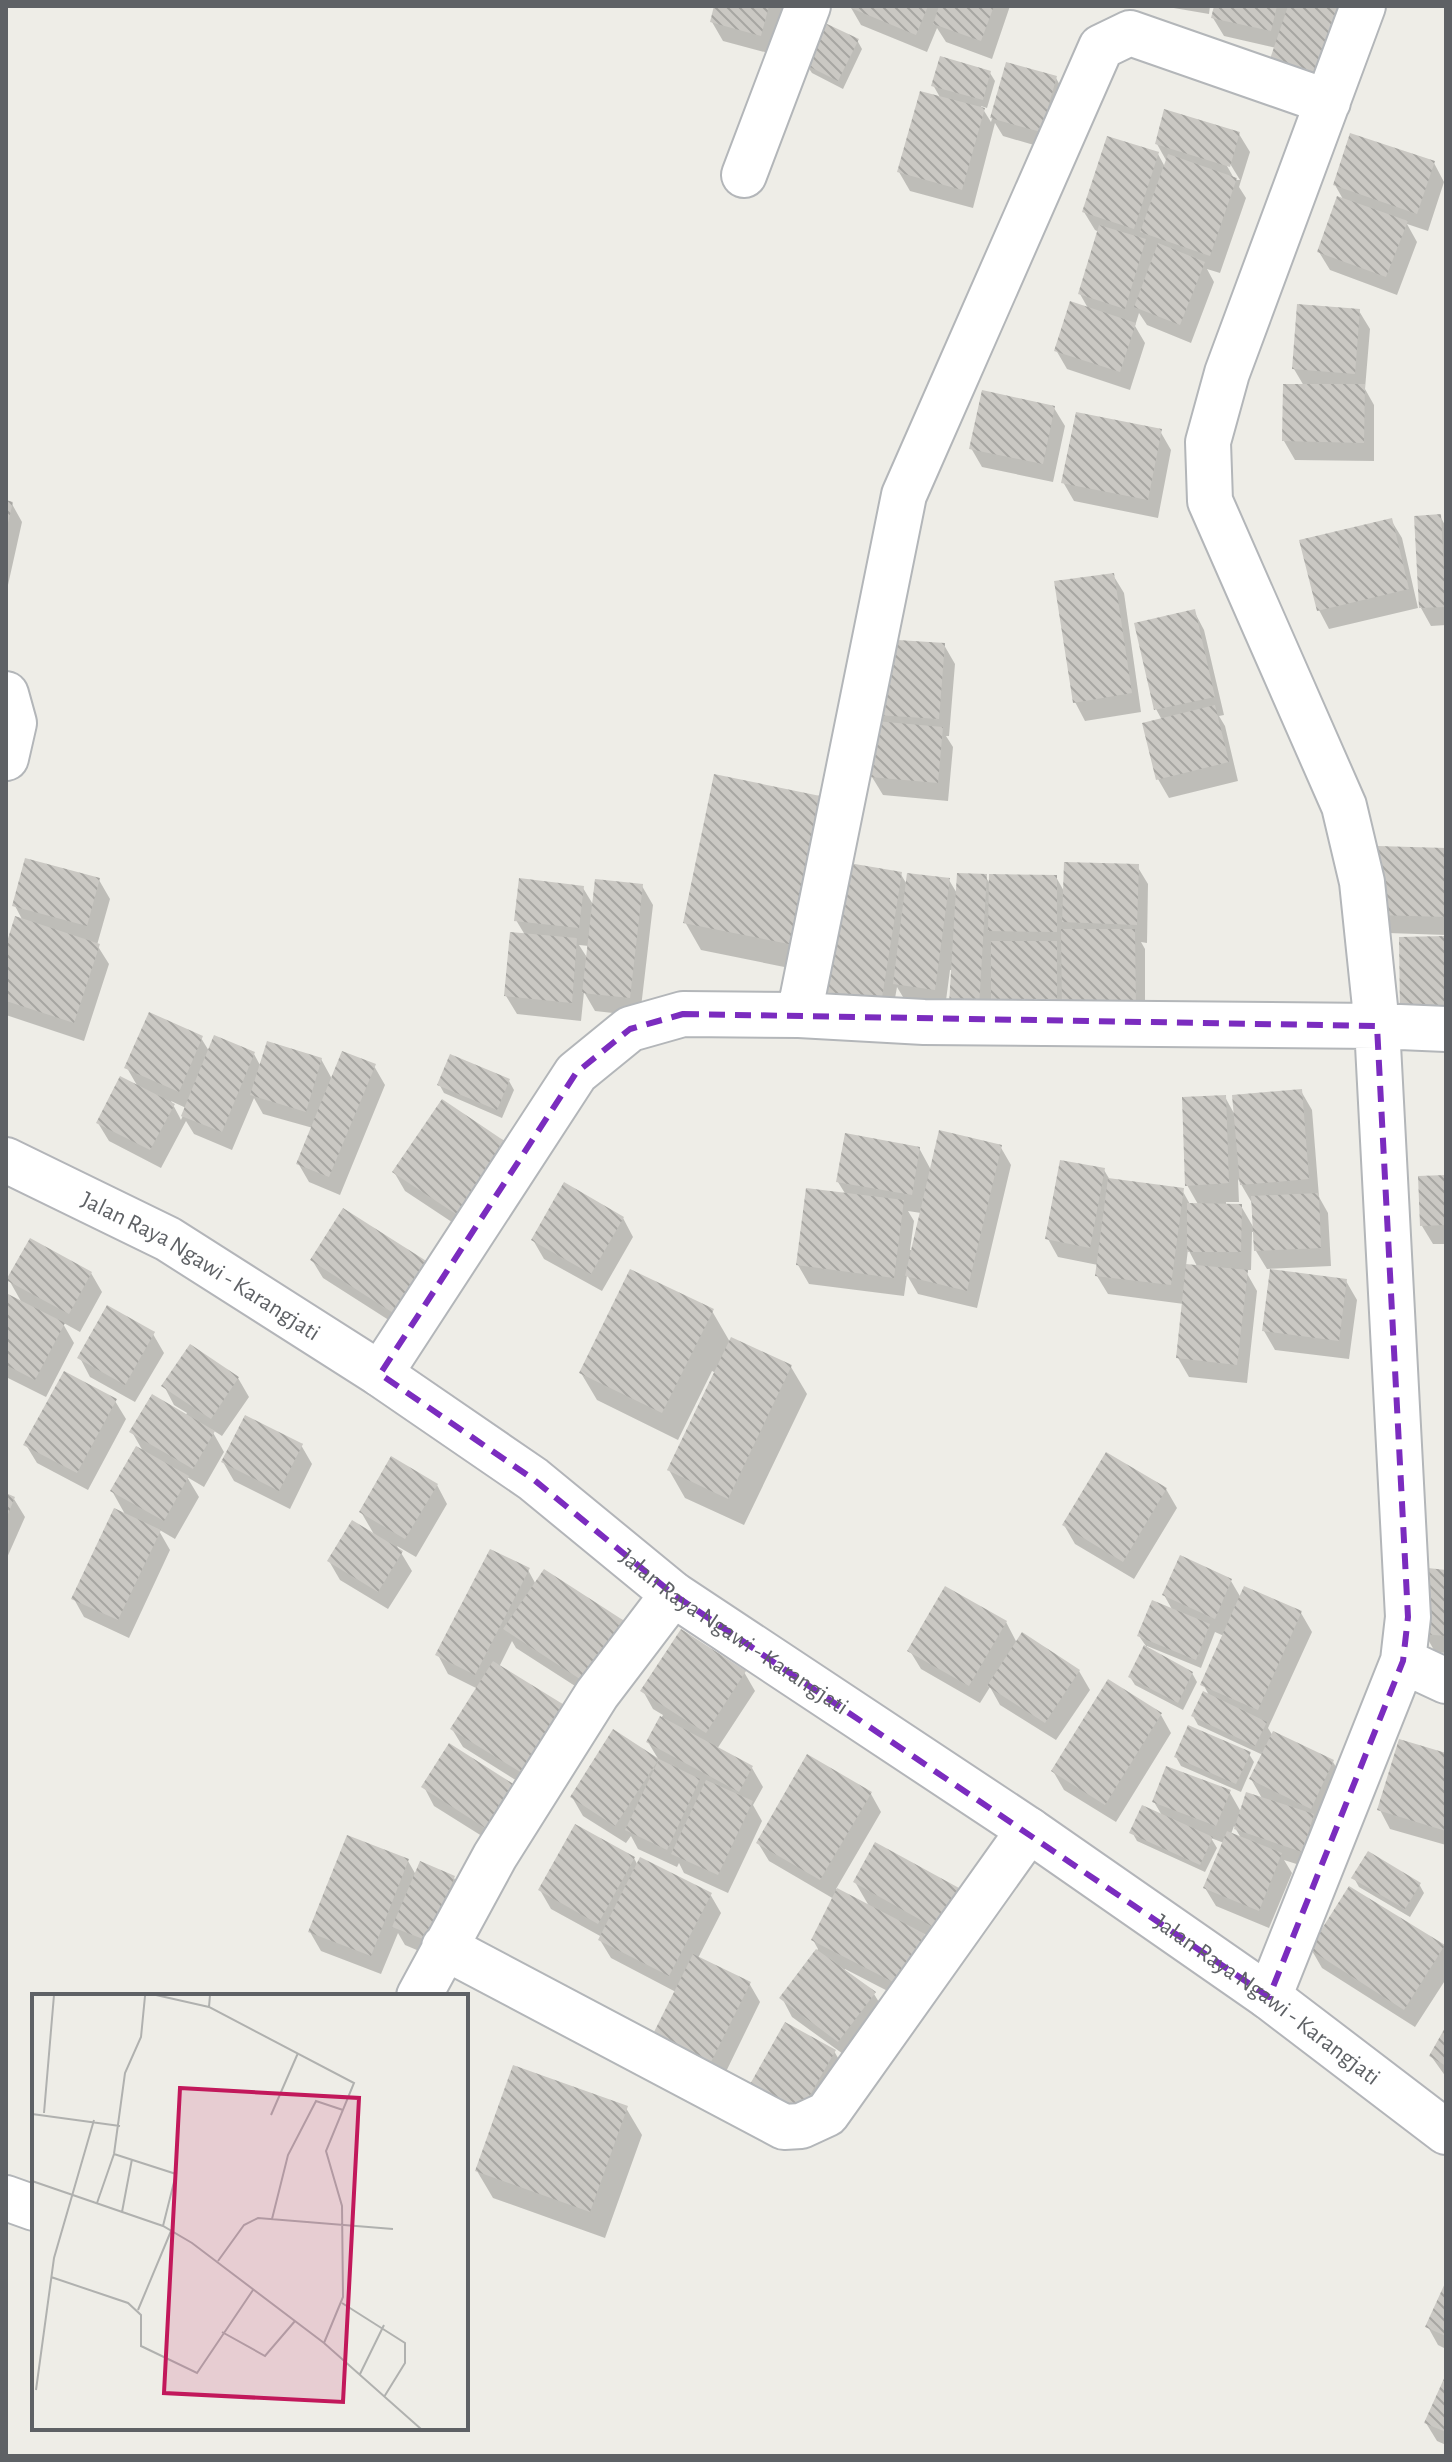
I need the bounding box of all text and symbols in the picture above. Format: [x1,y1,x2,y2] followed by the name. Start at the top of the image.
[77,1188,324,1346] street label: Jalan Raya Ngawi - Karangjati
[615,1544,852,1720] street label: Jalan Raya Ngawi - Karangjati
[1150,1910,1384,2090] street label: Jalan Raya Ngawi - Karangjati
[32,1994,468,2430] inset map

